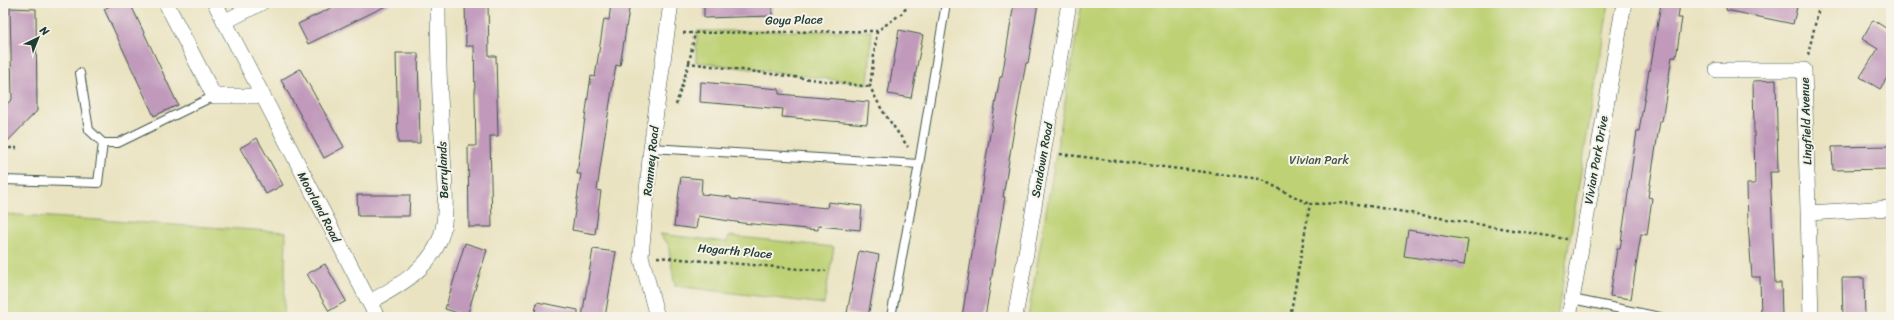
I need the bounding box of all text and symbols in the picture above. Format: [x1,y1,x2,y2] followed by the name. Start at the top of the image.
[765,8,823,32] street label: Goya Place
[18,18,58,58] north arrow
[34,21,54,41] text: N
[1793,77,1819,165] street label: Lingfield Avenue
[1577,114,1615,206] street label: Vivian Park Drive
[1025,120,1060,199] street label: Sandown Road
[636,123,666,197] street label: Romney Road
[431,140,455,199] street label: Berrylands
[1289,149,1349,171] park label: Vivian Park
[291,167,347,247] street label: Moorland Road
[697,237,773,265] street label: Hogarth Place

